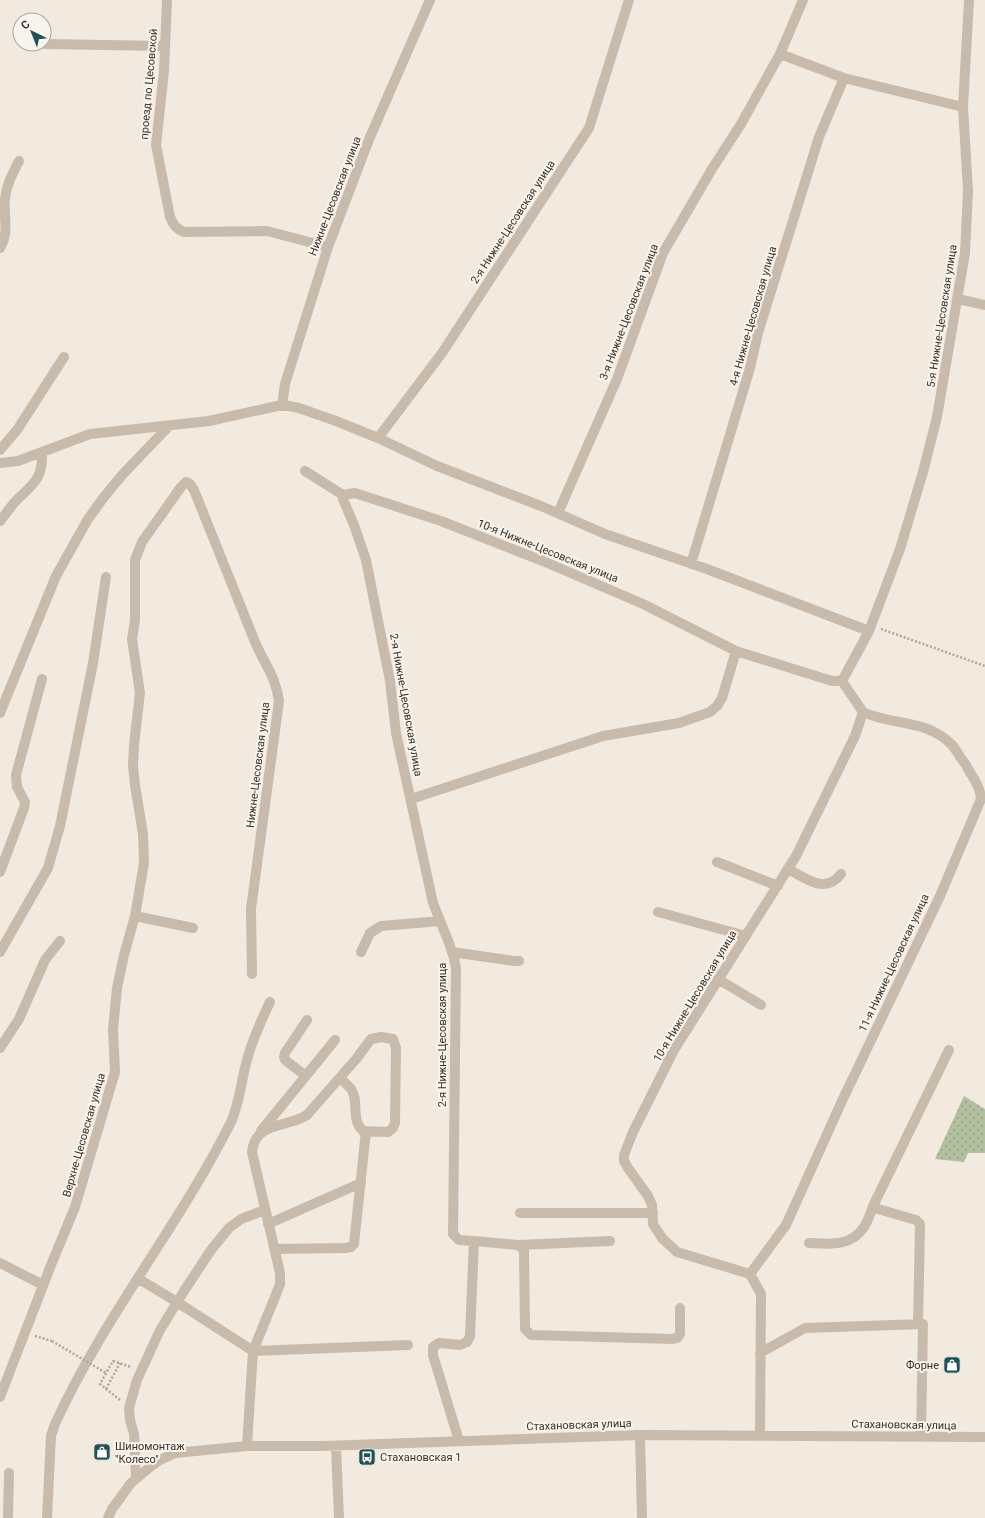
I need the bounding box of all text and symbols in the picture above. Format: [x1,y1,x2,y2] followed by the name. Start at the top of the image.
[12,12,52,52] north arrow
[18,18,33,32] text: С
[138,28,160,140] street label: проезд по Цесовской
[306,135,364,257] street label: Нижне-Цесовская улица
[468,158,558,286] street label: 2-я Нижне-Цесовская улица
[597,242,661,382] street label: 3-я Нижне-Цесовская улица
[924,244,960,388] street label: 5-я Нижне-Цесовская улица
[727,245,779,387] street label: 4-я Нижне-Цесовская улица
[476,517,620,585] street label: 10-я Нижне-Цесовская улица
[387,633,425,777] street label: 2-я Нижне-Цесовская улица
[244,701,272,829] street label: Нижне-Цесовская улица
[856,892,932,1034] street label: 11-я Нижне-Цесовская улица
[651,928,739,1064] street label: 10-я Нижне-Цесовская улица
[436,963,449,1107] street label: 2-я Нижне-Цесовская улица
[60,1072,108,1198] street label: Верхне-Цесовская улица
[942,1355,962,1375] shop icon: Форне
[906,1359,939,1372] place label: Форне
[526,1417,632,1433] street label: Стахановская улица
[851,1418,957,1432] street label: Стахановская улица
[115,1440,185,1466] place label: Шиномонтаж "Колесо"
[92,1442,112,1462] shop icon: Шиномонтаж "Колесо"
[357,1447,377,1467] bus stop icon: Стахановская 1
[380,1451,461,1464] place label: Стахановская 1

